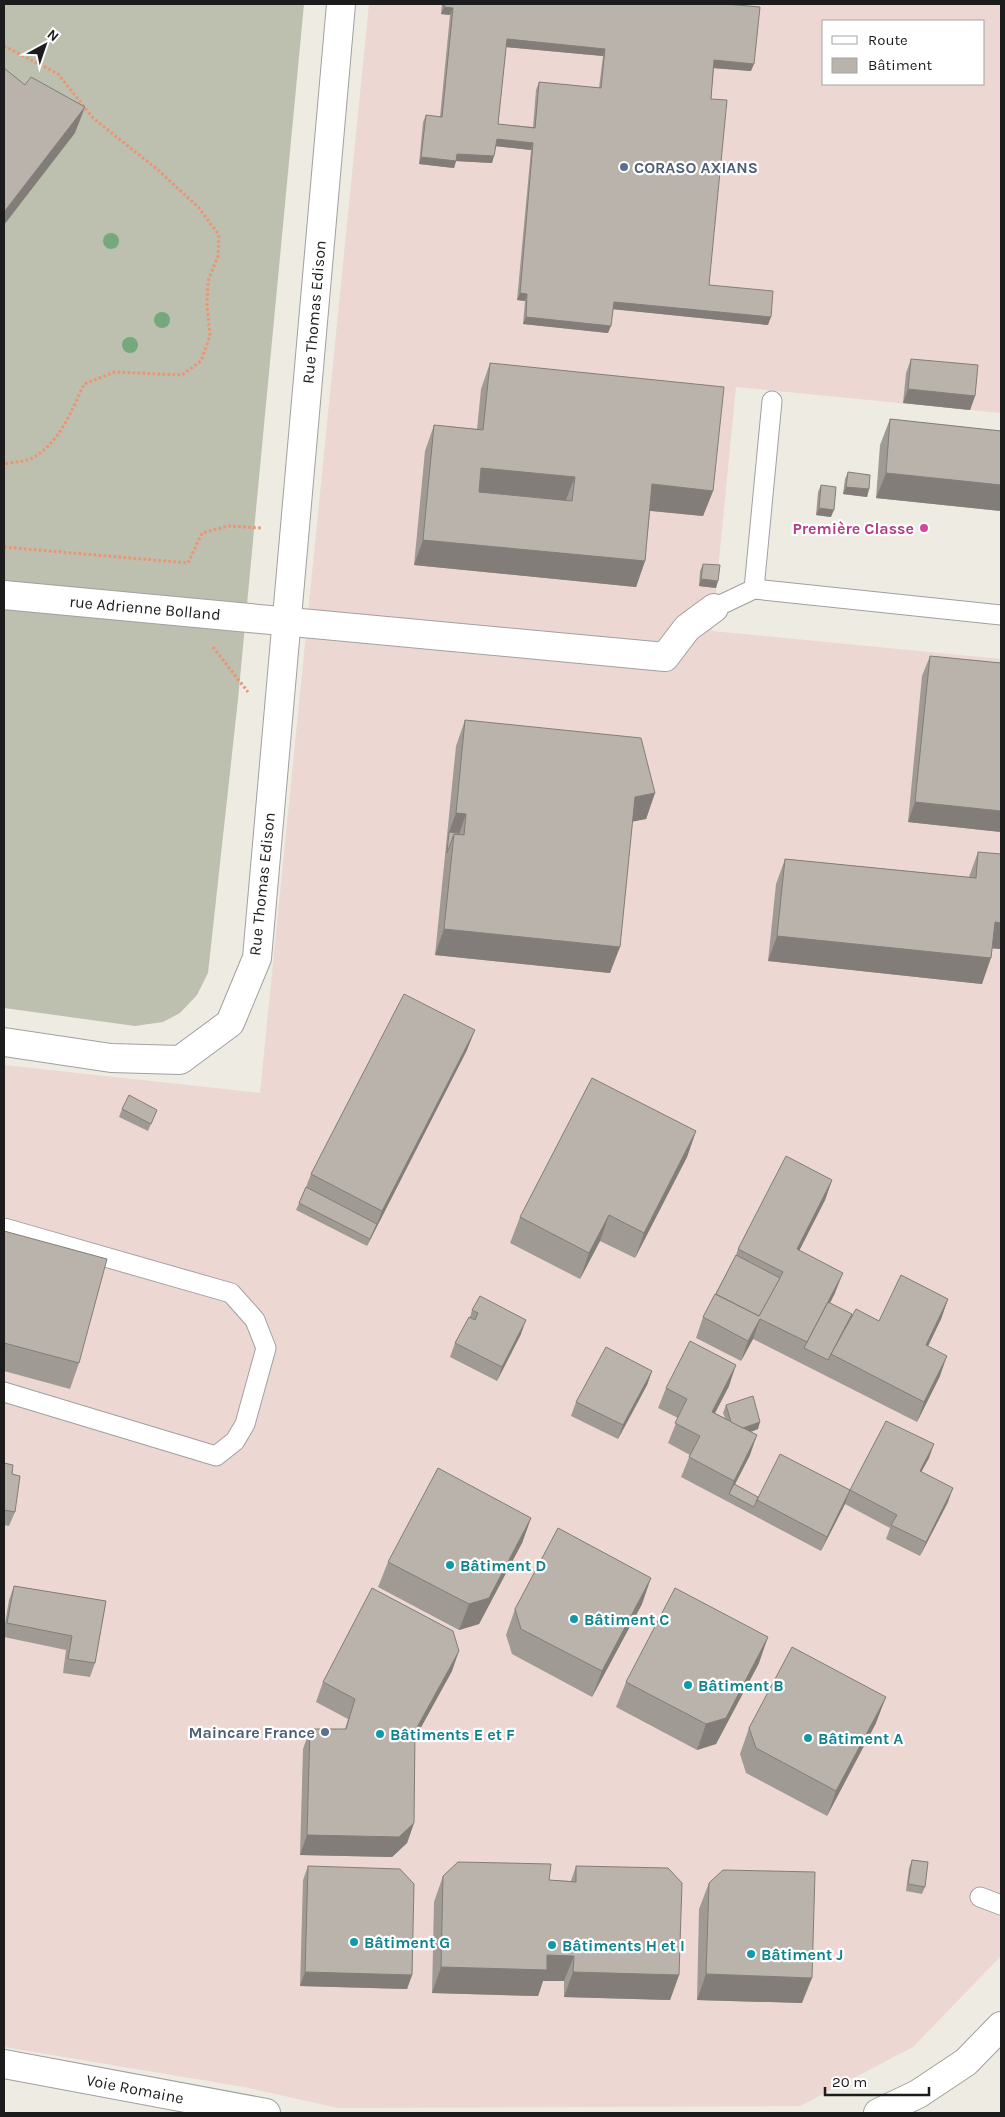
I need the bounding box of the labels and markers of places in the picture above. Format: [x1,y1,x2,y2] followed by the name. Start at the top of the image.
[634,158,758,177] place label: CORASO AXIANS
[618,161,630,173] marker: CORASO AXIANS
[793,519,914,538] place label: Première Classe
[918,522,930,534] marker: Première Classe
[460,1556,546,1575] place label: Bâtiment D
[444,1559,456,1571] marker: Bâtiment D
[584,1610,669,1629] place label: Bâtiment C
[568,1613,580,1625] marker: Bâtiment C
[698,1676,784,1695] place label: Bâtiment B
[682,1679,694,1691] marker: Bâtiment B
[188,1723,315,1742] place label: Maincare France
[390,1725,515,1744] place label: Bâtiments E et F
[319,1726,331,1738] marker: Maincare France
[374,1728,386,1740] marker: Bâtiments E et F
[818,1729,903,1748] place label: Bâtiment A
[802,1732,814,1744] marker: Bâtiment A
[364,1933,450,1952] place label: Bâtiment G
[348,1936,360,1948] marker: Bâtiment G
[562,1936,685,1955] place label: Bâtiments H et I
[546,1939,558,1951] marker: Bâtiments H et I
[761,1945,843,1964] place label: Bâtiment J
[745,1948,757,1960] marker: Bâtiment J

